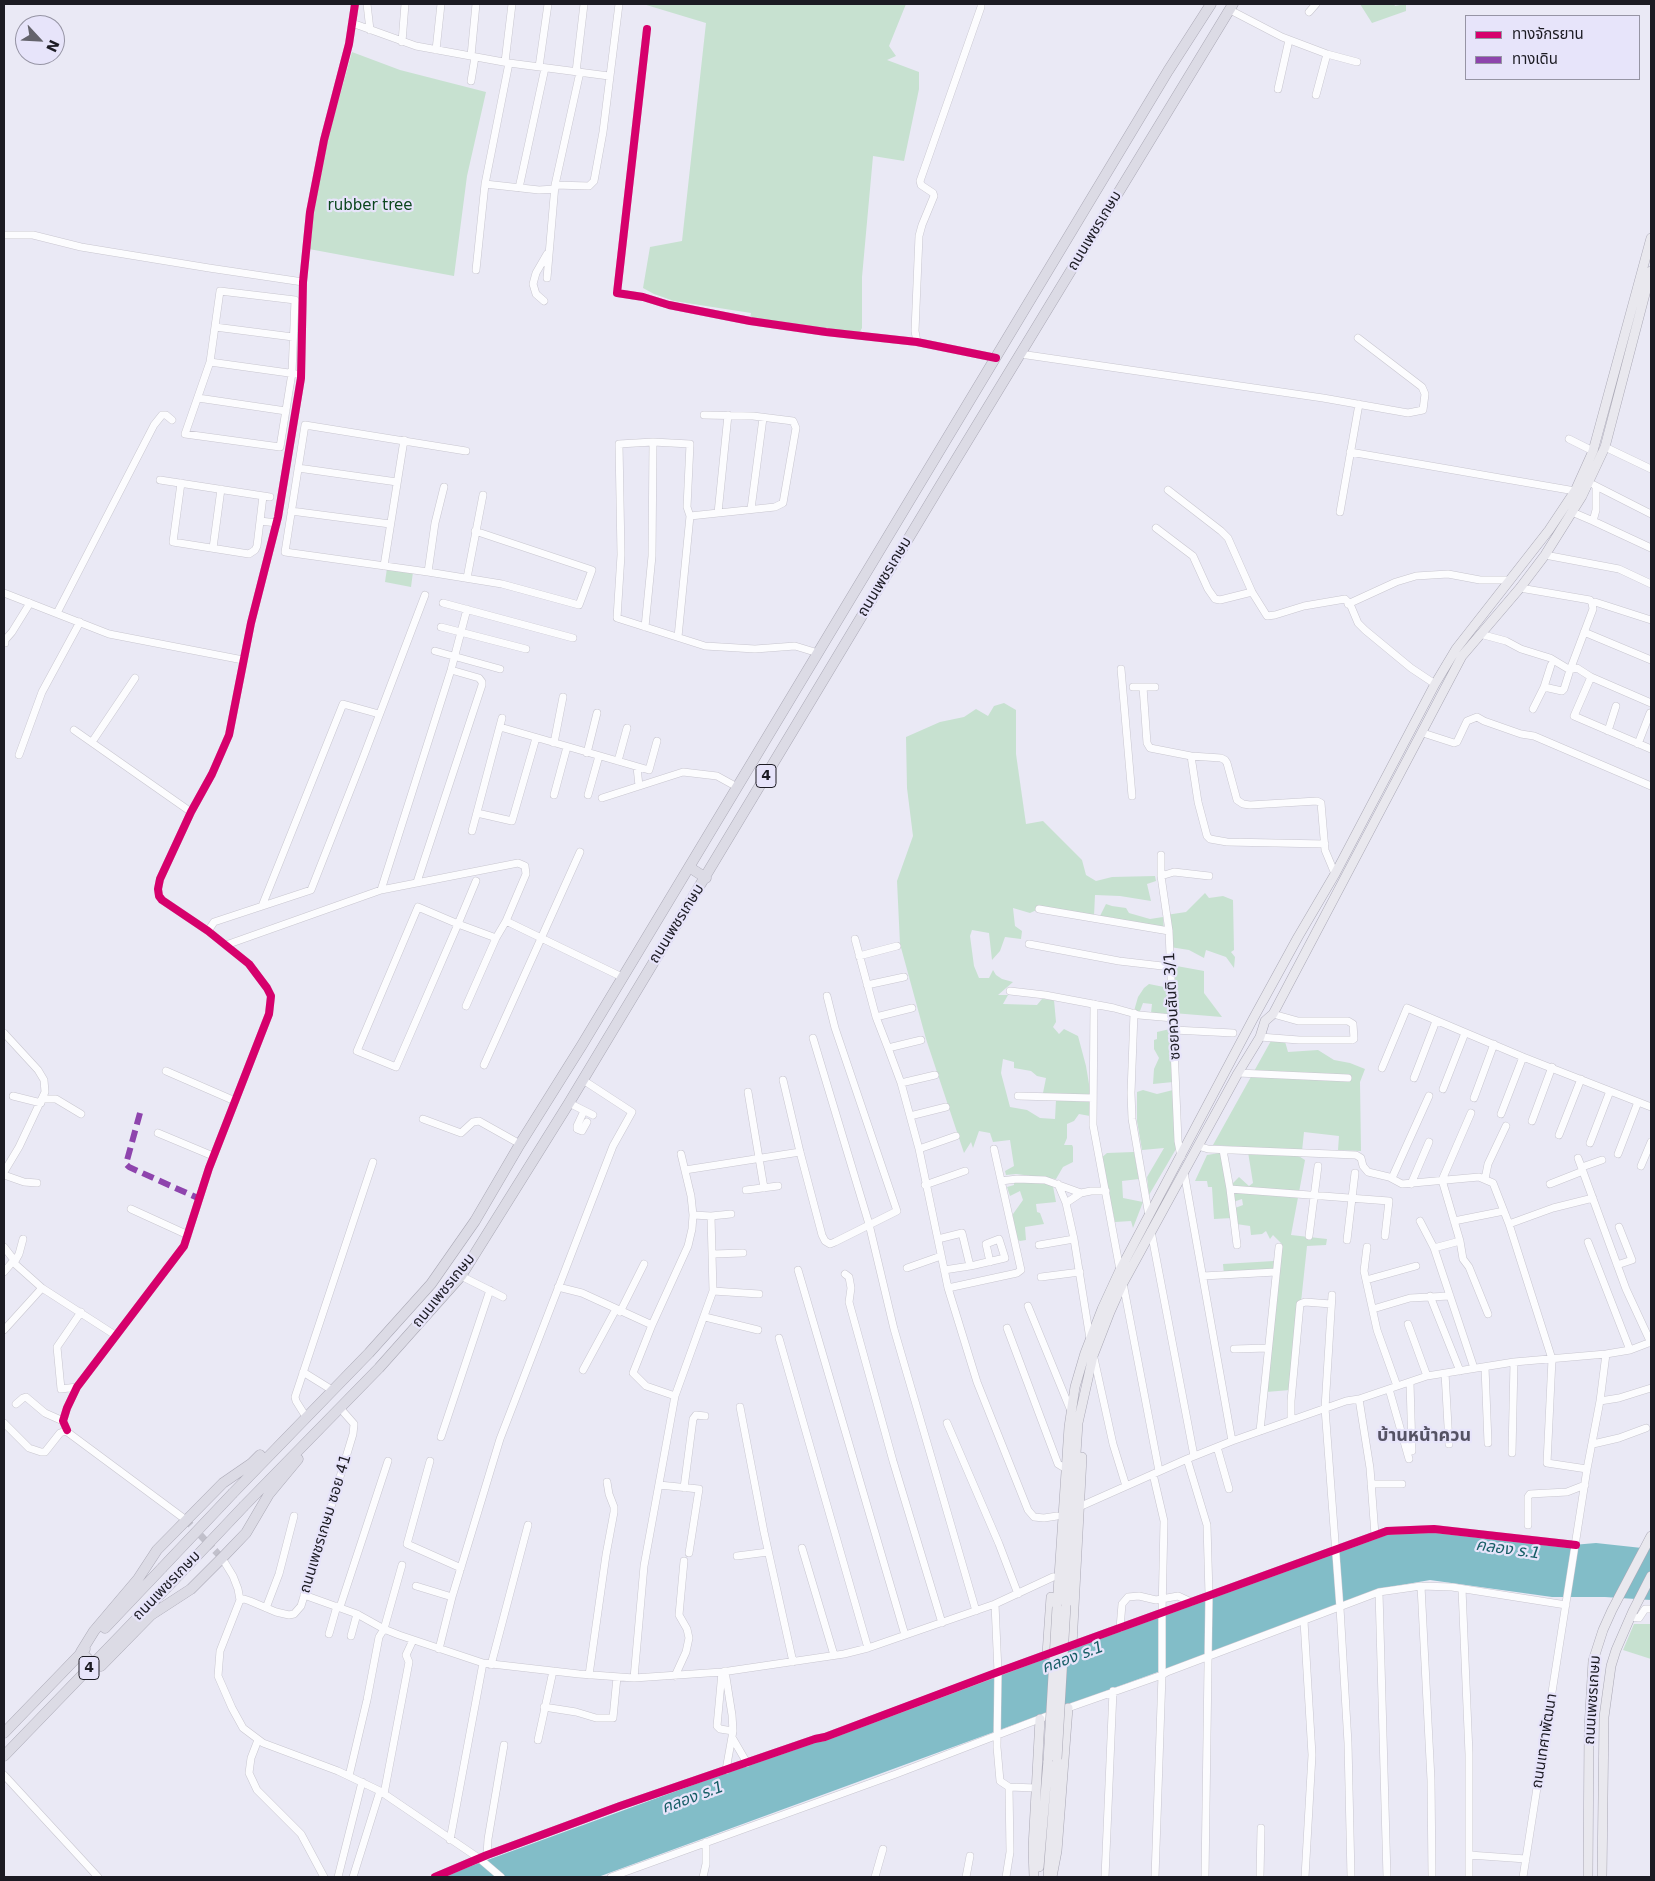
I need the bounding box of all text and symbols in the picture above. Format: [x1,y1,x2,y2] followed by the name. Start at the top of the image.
[15,15,65,65] north arrow
[1465,15,1640,80] legend
[1512,25,1584,43] text: ทางจักรยาน
[43,37,62,55] text: N
[1512,50,1558,68] text: ทางเดิน
[1064,188,1126,274] street label: ถนนเพชรเกษม
[327,197,413,215] park label: rubber tree
[854,534,916,620] street label: ถนนเพชรเกษม
[756,764,776,788] road number: 4
[646,881,708,967] street label: ถนนเพชรเกษม
[1161,952,1185,1060] street label: ซอยควนสันติ 3/1
[409,1250,479,1332] street label: ถนนเพชรเกษม
[1377,1425,1471,1447] district label: บ้านหน้าควน
[296,1452,356,1596] street label: ถนนเพชรเกษม ซอย 41
[1475,1536,1541,1564] water label: คลอง ร.1
[129,1547,205,1625] street label: ถนนเพชรเกษม
[1039,1638,1107,1678] water label: คลอง ร.1
[1581,1655,1605,1745] street label: ถนนเพชรเกษม
[79,1656,99,1680] road number: 4
[1529,1692,1561,1790] street label: ถนนเทศาพัฒนา
[659,1778,727,1818] water label: คลอง ร.1

